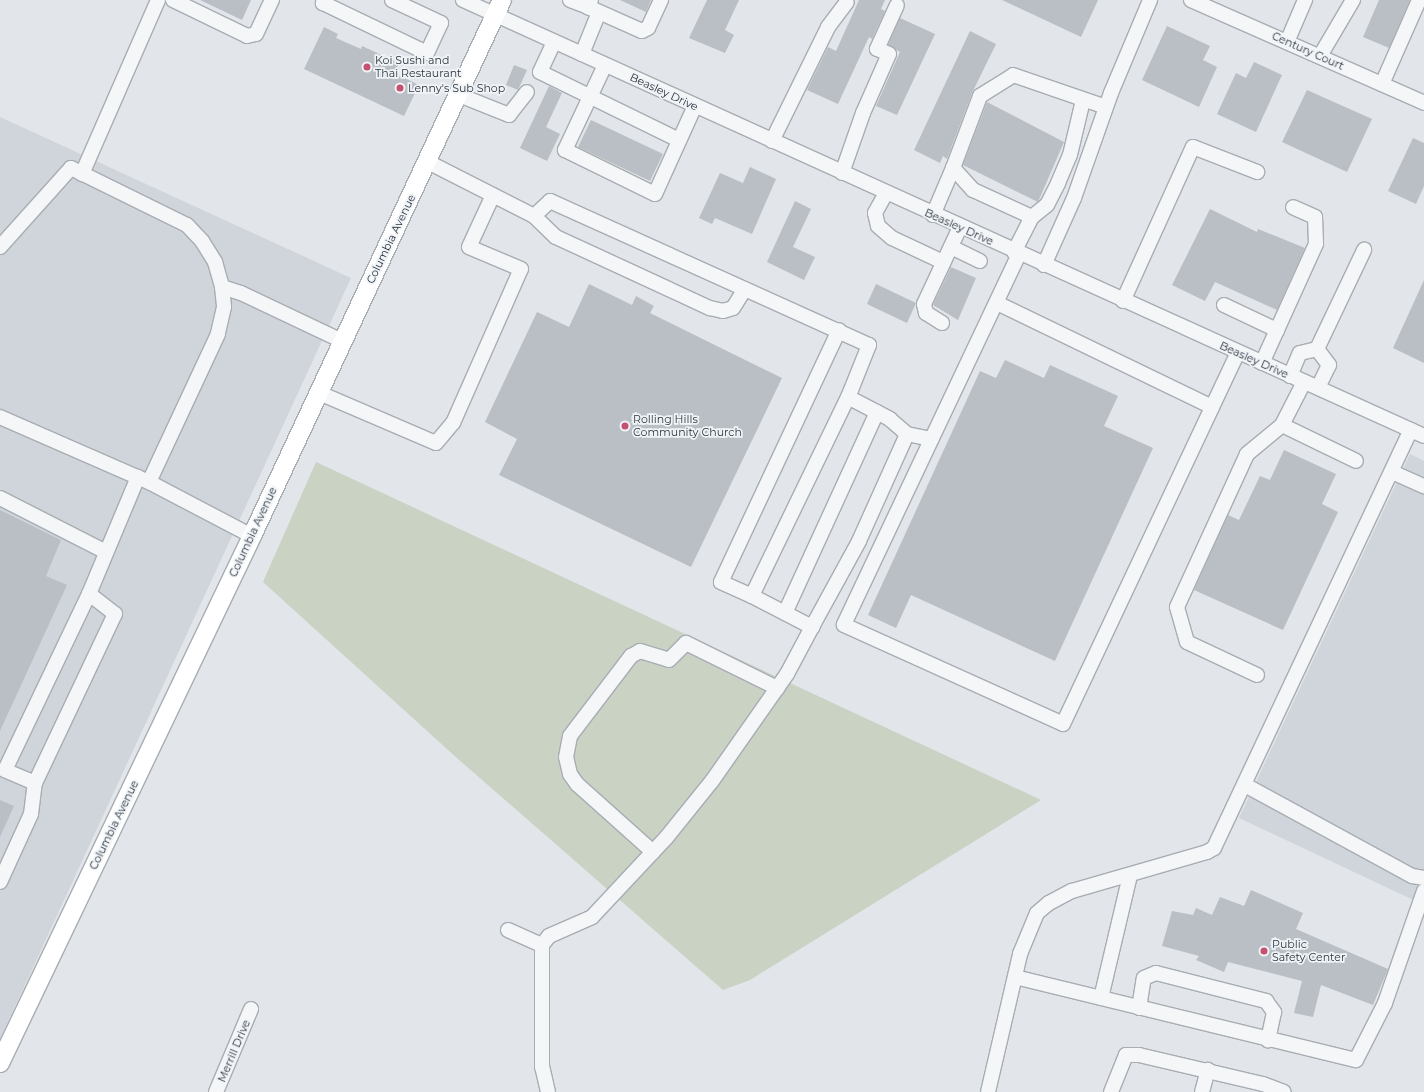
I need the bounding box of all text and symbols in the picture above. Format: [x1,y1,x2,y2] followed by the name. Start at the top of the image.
[1270,29,1346,73] street label: Century Court
[375,54,462,80] place label: Koi Sushi and Thai Restaurant
[362,62,372,72] marker: Koi Sushi and Thai Restaurant
[628,70,700,114] street label: Beasley Drive
[408,81,505,95] place label: Lenny's Sub Shop
[395,83,405,93] marker: Lenny's Sub Shop
[364,192,418,286] street label: Columbia Avenue
[923,206,995,248] street label: Beasley Drive
[1218,339,1290,381] street label: Beasley Drive
[633,413,742,439] place label: Rolling Hills Community Church
[620,421,630,431] marker: Rolling Hills Community Church
[226,485,280,579] street label: Columbia Avenue
[87,778,141,872] street label: Columbia Avenue
[1272,938,1345,964] place label: Public Safety Center
[1259,946,1269,956] marker: Public Safety Center
[215,1018,253,1084] street label: Merrill Drive

